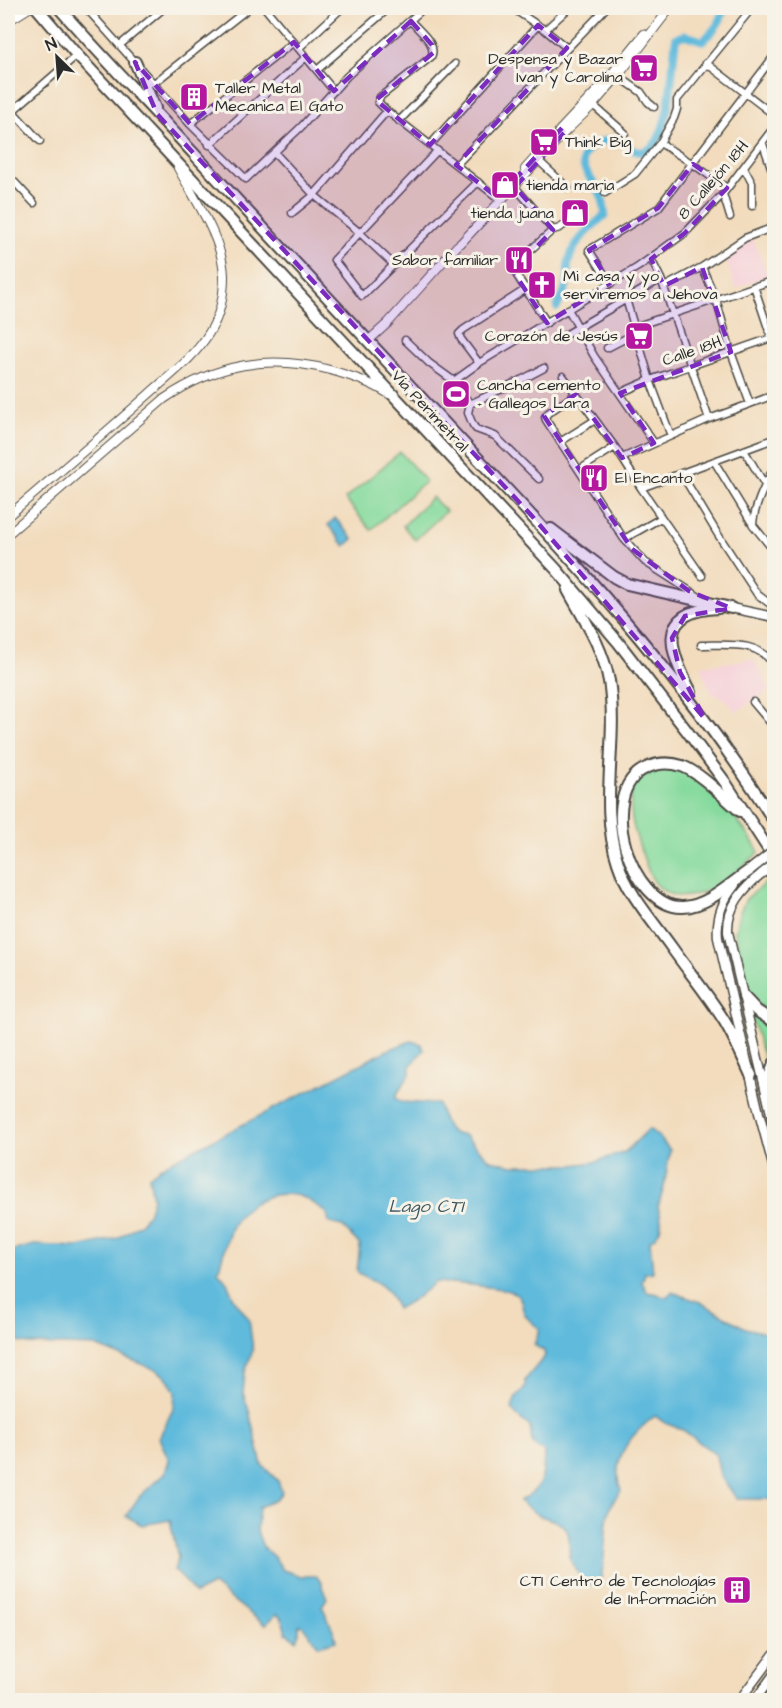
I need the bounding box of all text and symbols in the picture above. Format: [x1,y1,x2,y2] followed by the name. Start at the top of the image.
[27,27,87,87] north arrow
[42,32,60,56] text: N
[488,48,623,89] place label: Despensa y Bazar Ivan y Carolina
[628,52,660,84] supermarket icon: Despensa y Bazar Ivan y Carolina
[215,77,343,117] place label: Taller Metal Mecanica El Gato
[178,81,210,113] building icon: Taller Metal Mecanica El Gato
[528,126,560,158] supermarket icon: Think Big
[565,131,632,154] place label: Think Big
[672,135,754,224] street label: 8 Callejón 18H
[489,169,521,201] shop icon: tienda maria
[526,174,614,196] place label: tienda maria
[559,197,591,229] shop icon: tienda juana
[470,202,554,224] place label: tienda juana
[503,244,535,276] restaurant icon: Sabor familiar
[392,249,498,271] place label: Sabor familiar
[563,265,718,305] place label: Mi casa y yo serviremos a Jehova
[526,269,558,301] church icon: Mi casa y yo serviremos a Jehova
[623,320,655,352] supermarket icon: Corazón de Jesús
[485,325,618,347] place label: Corazón de Jesús
[659,330,725,371] street label: Calle 18H
[386,365,474,457] street label: Vía Perimetral
[477,374,600,415] place label: Cancha cemento - Gallegos Lara
[440,378,472,410] sports icon: Cancha cemento - Gallegos Lara
[578,462,610,494] restaurant icon: El Encanto
[615,467,693,489] place label: El Encanto
[389,1194,466,1220] water label: Lago CTI
[520,1570,716,1610] place label: CTI Centro de Tecnologías de Información
[721,1574,753,1606] building icon: CTI Centro de Tecnologías de Información

